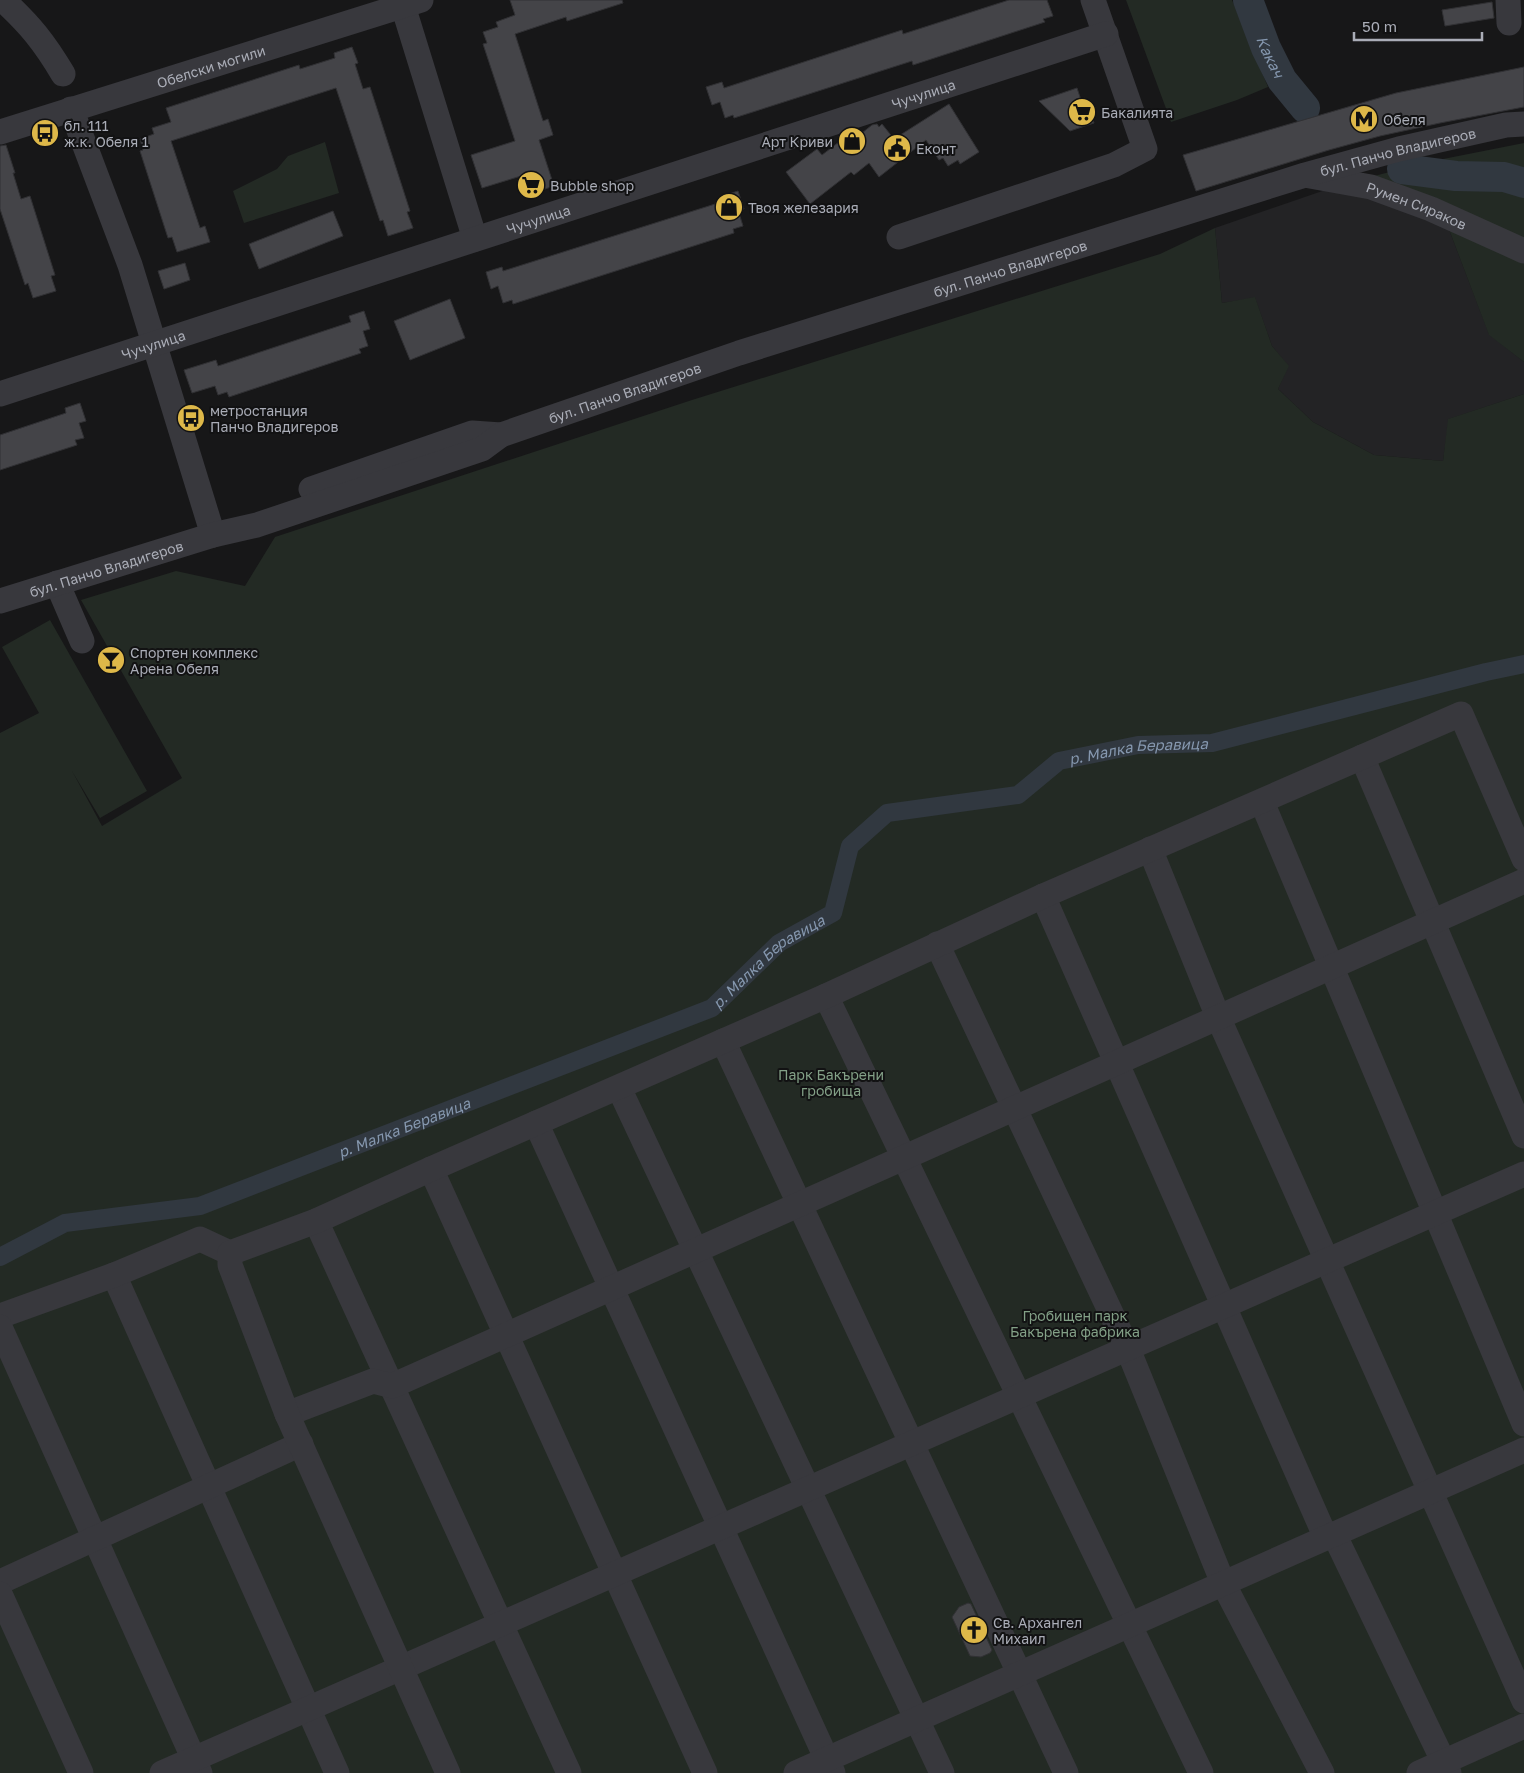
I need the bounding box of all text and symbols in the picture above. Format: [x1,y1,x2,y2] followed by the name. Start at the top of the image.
[1354,10,1482,42] scale bar
[1362,17,1397,35] text: 50 m
[1253,33,1289,82] water label: Какач
[154,41,267,91] street label: Обелски могили
[889,75,957,112] street label: Чучулица
[1067,97,1097,127] supermarket icon: Бакалията
[1101,104,1173,121] place label: Бакалията
[1349,104,1379,134] metro station icon: Обеля
[1383,111,1426,128] place label: Обеля
[64,117,149,150] place label: бл. 111 ж.к. Обеля 1
[30,118,60,148] bus stop icon: бл. 111 ж.к. Обеля 1
[1318,124,1477,179] street label: бул. Панчо Владигеров
[837,126,867,156] shop icon: Арт Криви
[761,133,833,150] place label: Арт Криви
[882,133,912,163] public building icon: Еконт
[916,140,956,157] place label: Еконт
[516,170,546,200] supermarket icon: Bubble shop
[550,177,634,194] place label: Bubble shop
[1364,178,1469,233] street label: Румен Сираков
[714,192,744,222] shop icon: Твоя железария
[748,199,859,216] place label: Твоя железария
[504,200,572,237] street label: Чучулица
[931,236,1089,300] street label: бул. Панчо Владигеров
[119,326,187,362] street label: Чучулица
[546,358,703,426] street label: бул. Панчо Владигеров
[210,402,338,435] place label: метростанция Панчо Владигеров
[176,403,206,433] bus stop icon: метростанция Панчо Владигеров
[27,536,185,600] street label: бул. Панчо Владигеров
[130,644,258,677] place label: Спортен комплекс Арена Обеля
[96,645,126,675] bar icon: Спортен комплекс Арена Обеля
[1067,734,1208,768] water label: р. Малка Беравица
[708,910,828,1012] water label: р. Малка Беравица
[778,1066,884,1099] park label: Парк Бакърени гробища
[335,1093,473,1161] water label: р. Малка Беравица
[1010,1307,1140,1340] park label: Гробищен парк Бакърена фабрика
[993,1614,1082,1647] place label: Св. Архангел Михаил
[959,1615,989,1645] church icon: Св. Архангел Михаил

